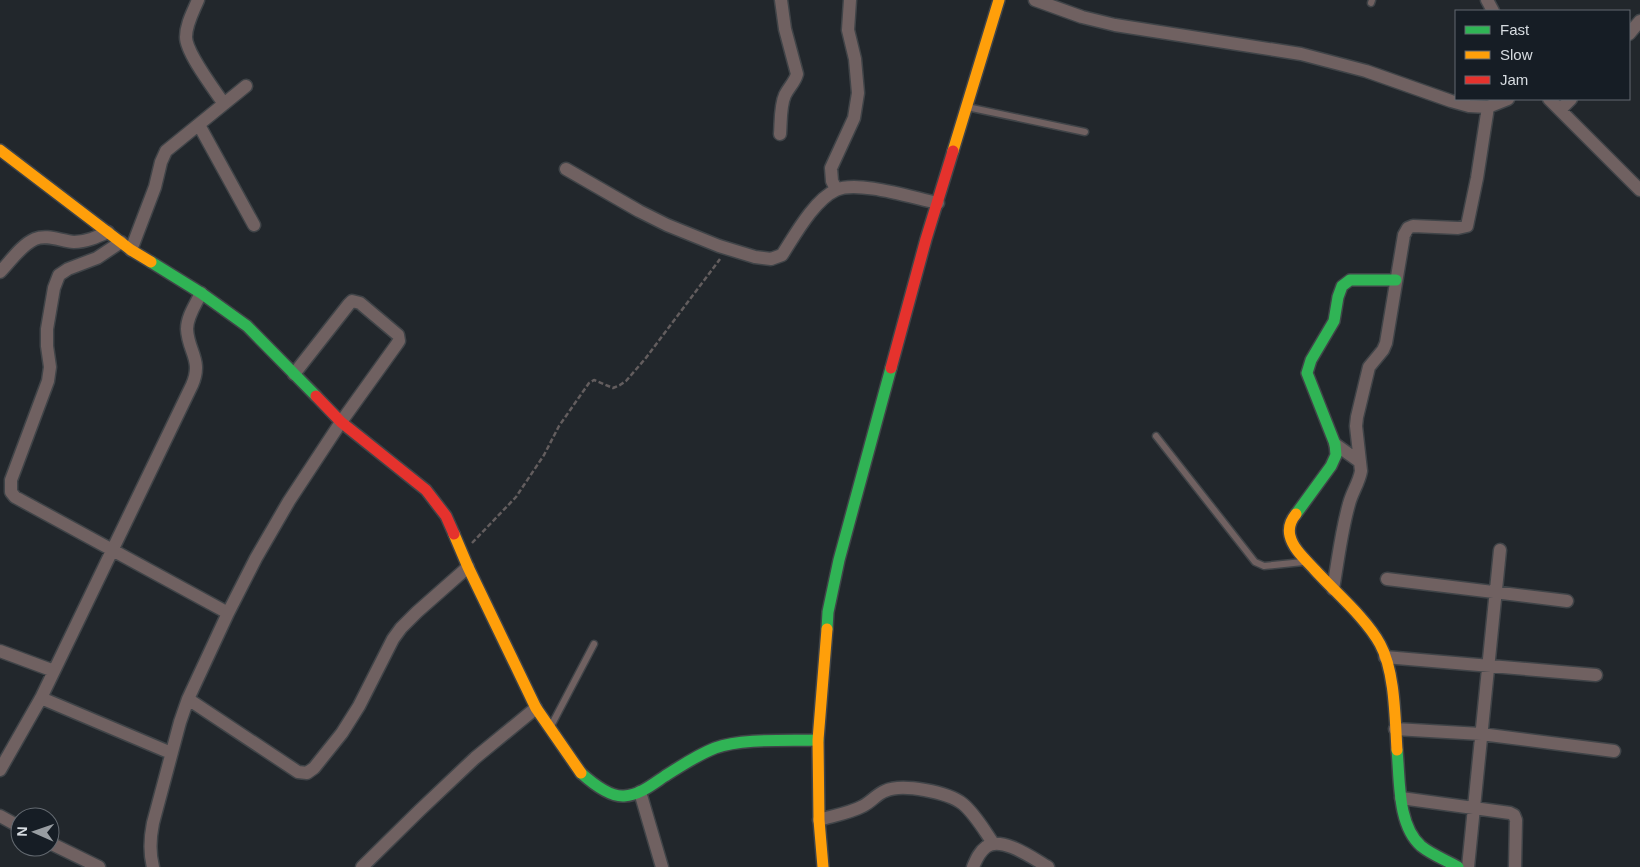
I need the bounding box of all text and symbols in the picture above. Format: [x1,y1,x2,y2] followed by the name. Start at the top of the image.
[1455,10,1630,100] legend
[1500,21,1530,38] text: Fast
[1500,46,1533,63] text: Slow
[1500,71,1528,88] text: Jam
[10,807,60,857] north arrow
[14,826,30,837] text: N

